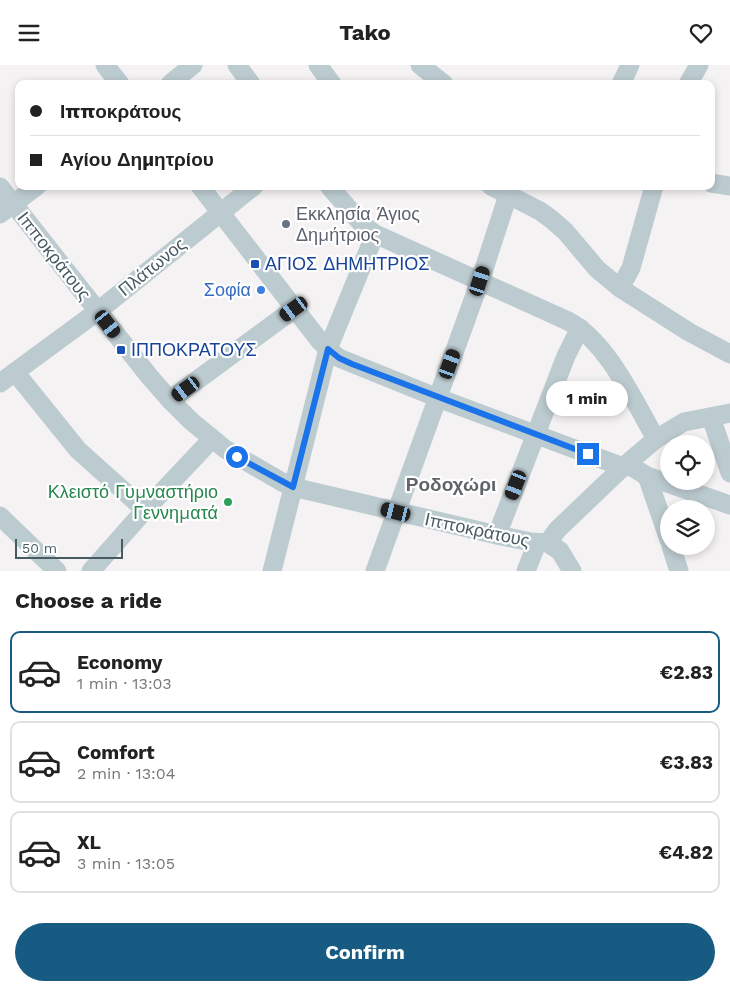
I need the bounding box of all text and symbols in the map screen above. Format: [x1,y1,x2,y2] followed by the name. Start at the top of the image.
[15,19,43,47] icon: menu
[687,19,715,47] icon: heart
[339,20,391,45] text: Tako
[60,100,181,123] text: Ιπποκράτους
[60,148,214,171] text: Αγίου Δημητρίου
[296,203,420,245] place label: Εκκλησία Άγιος Δημήτριος
[13,207,96,304] street label: Ιπποκράτους
[280,218,292,230] marker: Εκκλησία Άγιος Δημήτριος
[114,233,190,300] street label: Πλάτωνος
[265,253,429,274] place label: ΑΓΙΟΣ ΔΗΜΗΤΡΙΟΣ
[249,258,261,270] marker: ΑΓΙΟΣ ΔΗΜΗΤΡΙΟΣ
[468,264,491,298] car
[204,279,251,300] place label: Σοφία
[255,284,267,296] marker: Σοφία
[277,294,310,324] car
[92,308,123,340] car
[131,339,257,360] place label: ΙΠΠΟΚΡΑΤΟΥΣ
[115,344,127,356] marker: ΙΠΠΟΚΡΑΤΟΥΣ
[437,347,462,381] car
[169,374,202,404] car
[547,381,629,417] callout: 1 min
[566,389,608,408] text: 1 min
[660,435,715,555] map controls
[660,435,715,490] button: locate
[577,443,599,465] route end
[226,446,248,468] route start
[503,468,528,502] car
[406,473,496,496] district label: Ροδοχώρι
[48,481,218,523] place label: Κλειστό Γυμναστήριο Γεννηματά
[222,496,234,508] marker: Κλειστό Γυμναστήριο Γεννηματά
[660,500,715,555] button: layers
[379,501,412,523] car
[423,508,532,551] street label: Ιπποκράτους
[15,536,122,559] scale bar
[22,540,57,556] text: 50 m
[15,588,162,613] text: Choose a ride
[17,650,62,695] icon: car
[77,651,162,674] text: Economy
[660,661,713,684] text: €2.83
[77,674,172,693] text: 1 min · 13:03
[17,740,62,785] icon: car
[77,741,155,764] text: Comfort
[660,751,713,774] text: €3.83
[77,764,175,783] text: 2 min · 13:04
[17,830,62,875] icon: car
[77,831,101,854] text: XL
[659,841,713,864] text: €4.82
[77,854,175,873] text: 3 min · 13:05
[15,923,715,981] button: Confirm

